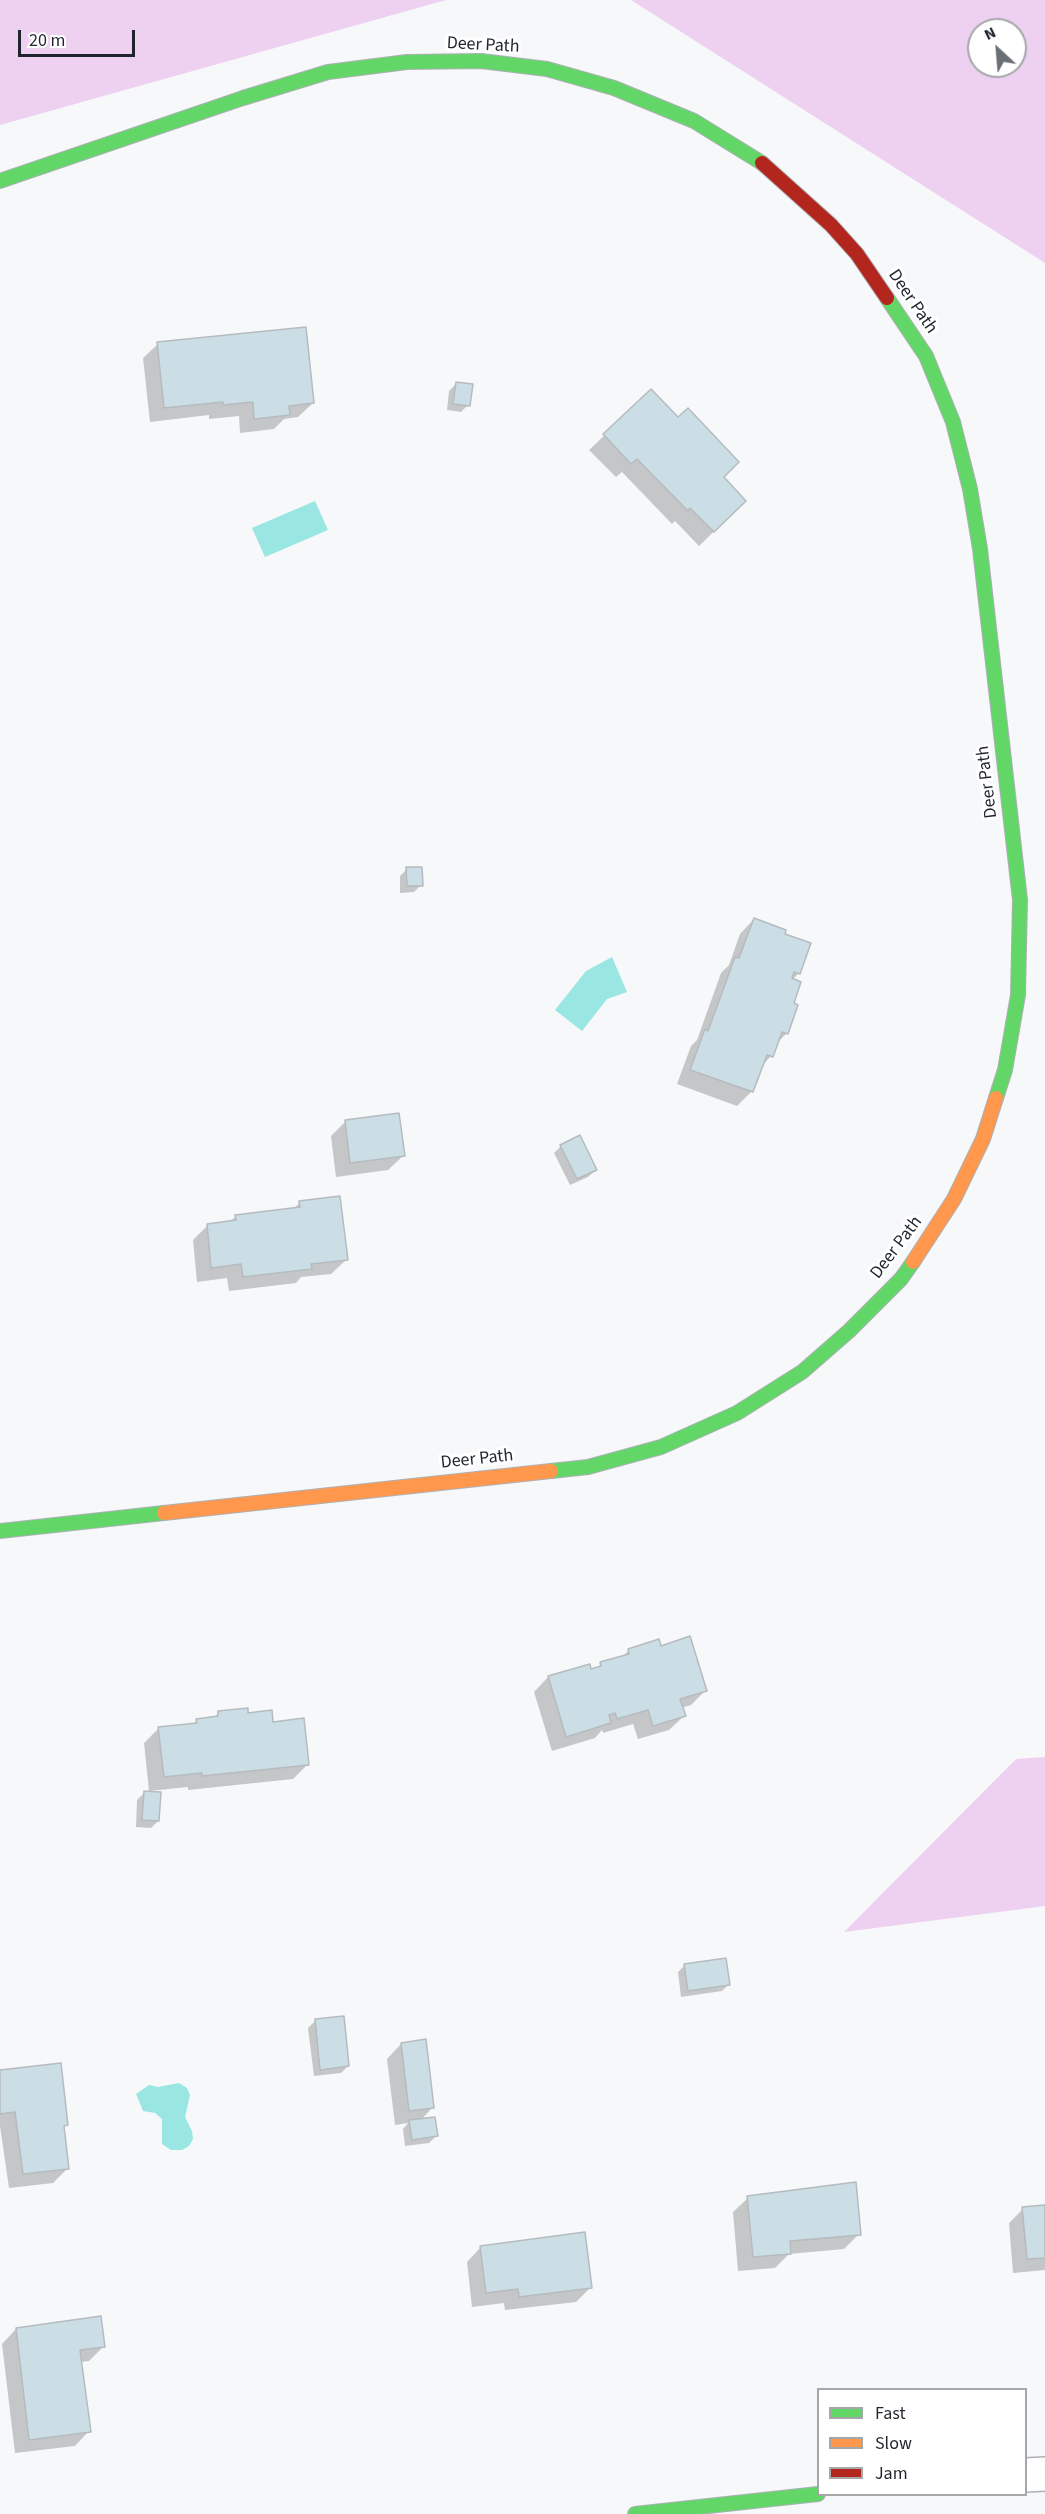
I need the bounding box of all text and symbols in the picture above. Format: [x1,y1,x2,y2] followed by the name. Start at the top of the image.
[21,18,138,56] scale bar
[967,18,1027,78] north arrow
[980,21,1000,46] text: N
[29,28,65,53] text: 20 m
[446,33,520,59] street label: Deer Path
[883,266,941,338] street label: Deer Path
[973,745,1003,819] street label: Deer Path
[866,1212,928,1284] street label: Deer Path
[440,1445,514,1475] street label: Deer Path
[817,2388,1027,2496] legend
[875,2401,906,2426] text: Fast
[875,2431,912,2456] text: Slow
[875,2461,908,2486] text: Jam

